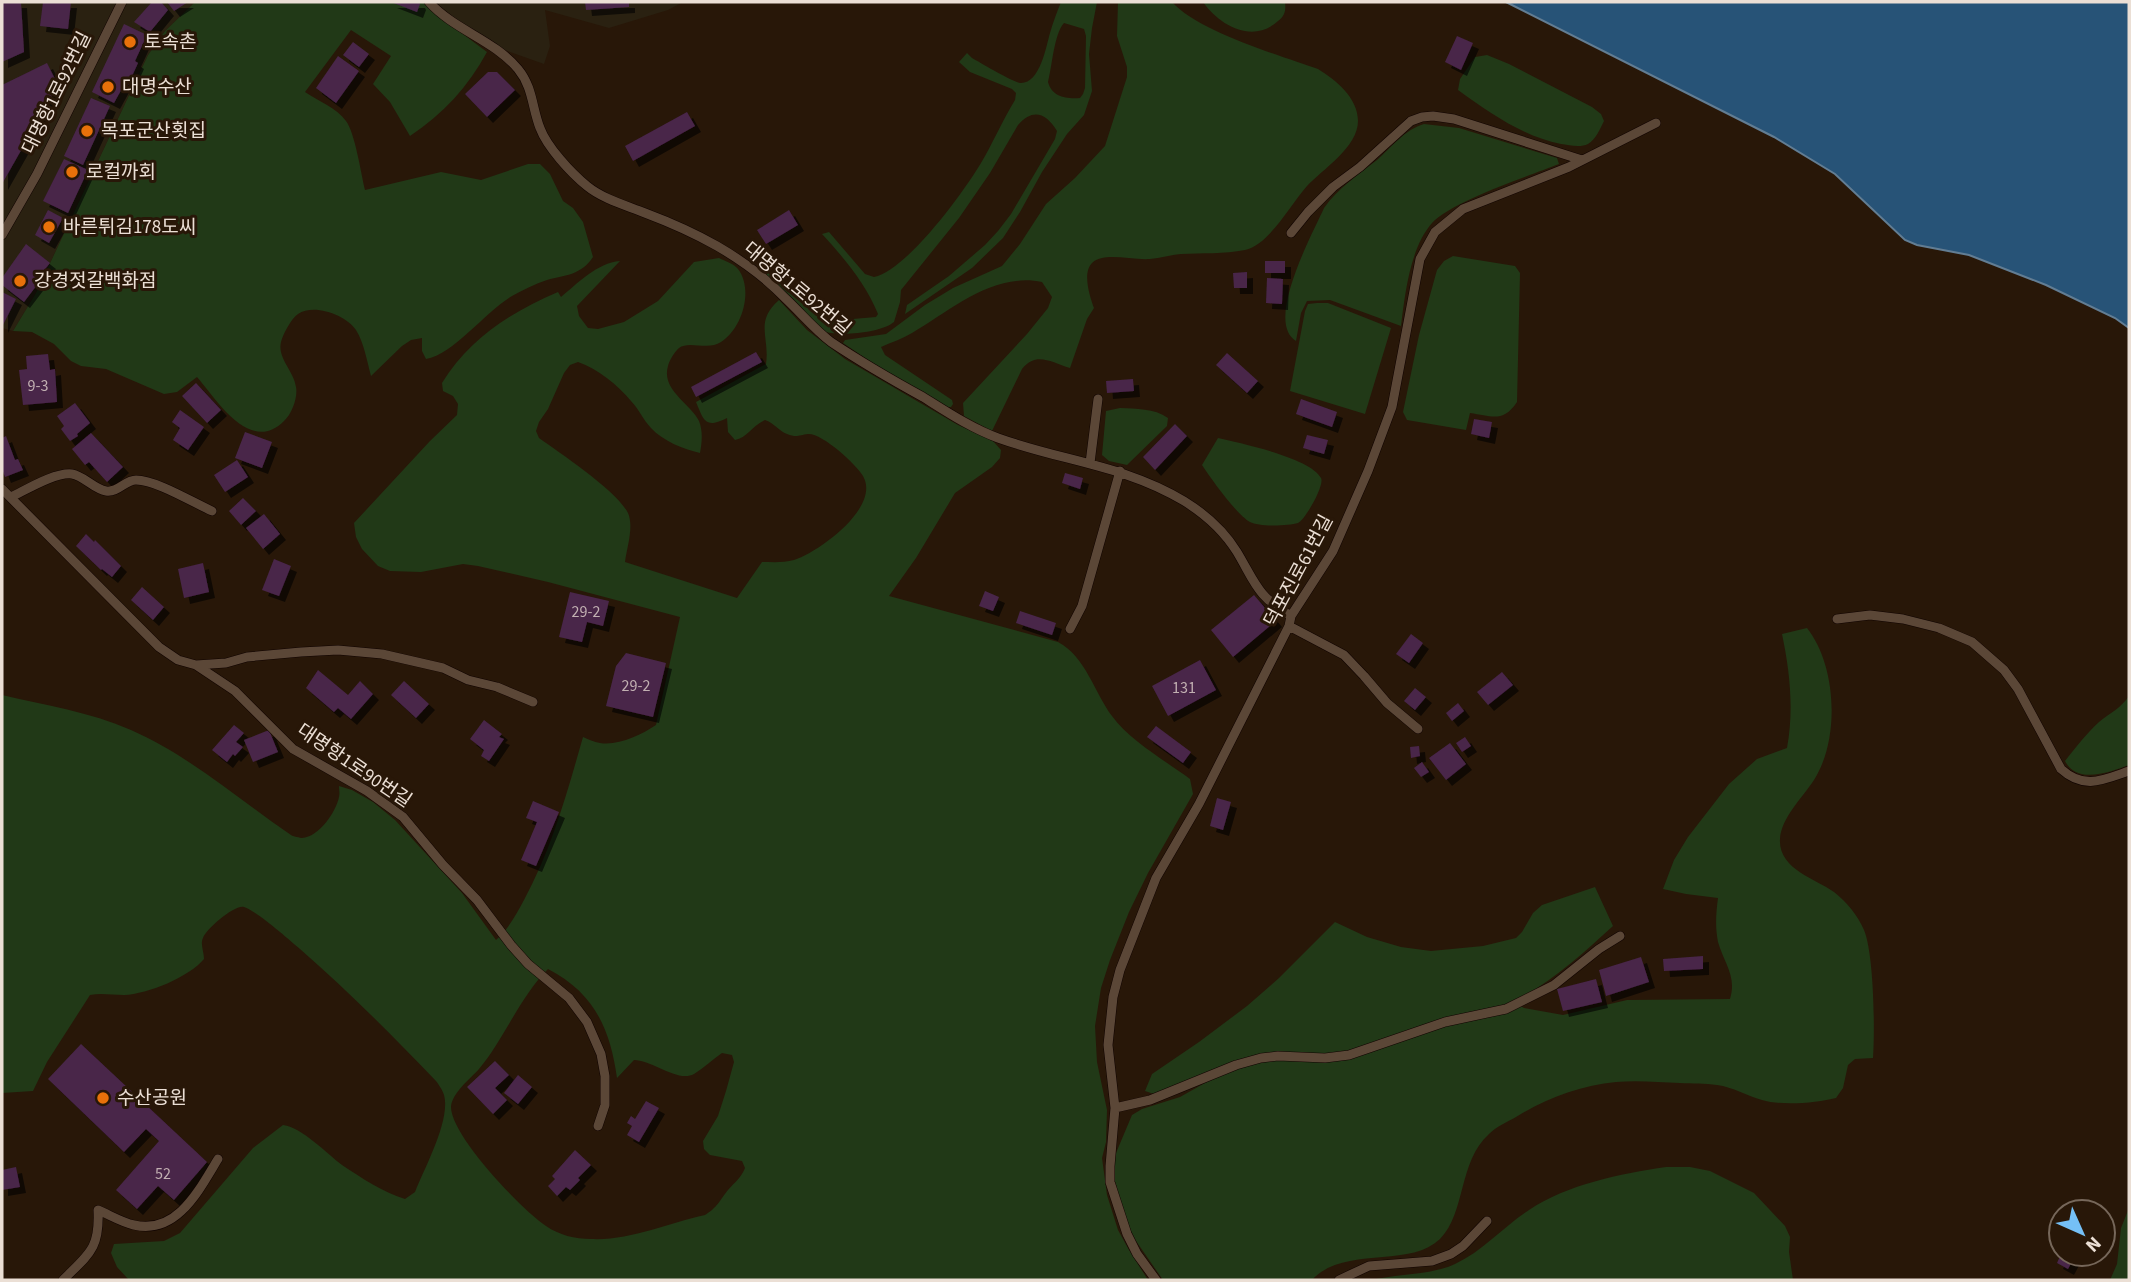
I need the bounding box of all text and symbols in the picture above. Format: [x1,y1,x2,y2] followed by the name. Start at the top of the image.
[16,27,98,159] street label: 대명항1로92번길
[144,29,196,56] place label: 토속촌
[122,34,138,50] marker: 토속촌
[122,74,192,101] place label: 대명수산
[100,79,116,95] marker: 대명수산
[101,118,206,145] place label: 목포군산횟집
[79,123,95,139] marker: 목포군산횟집
[86,159,156,186] place label: 로컬까회
[64,164,80,180] marker: 로컬까회
[63,214,196,241] place label: 바른튀김178도씨
[41,219,57,235] marker: 바른튀김178도씨
[737,236,857,342] street label: 대명항1로92번길
[34,268,156,295] place label: 강경젓갈백화점
[12,273,28,289] marker: 강경젓갈백화점
[28,375,48,397] house number: 9-3
[1258,510,1340,632] street label: 덕포진로61번길
[572,601,600,623] house number: 29-2
[622,675,650,697] house number: 29-2
[1172,677,1196,699] house number: 131
[291,718,417,814] street label: 대명항1로90번길
[117,1085,187,1112] place label: 수산공원
[95,1090,111,1106] marker: 수산공원
[155,1163,171,1185] house number: 52
[2047,1198,2117,1268] north arrow
[2079,1230,2107,1258] text: N

